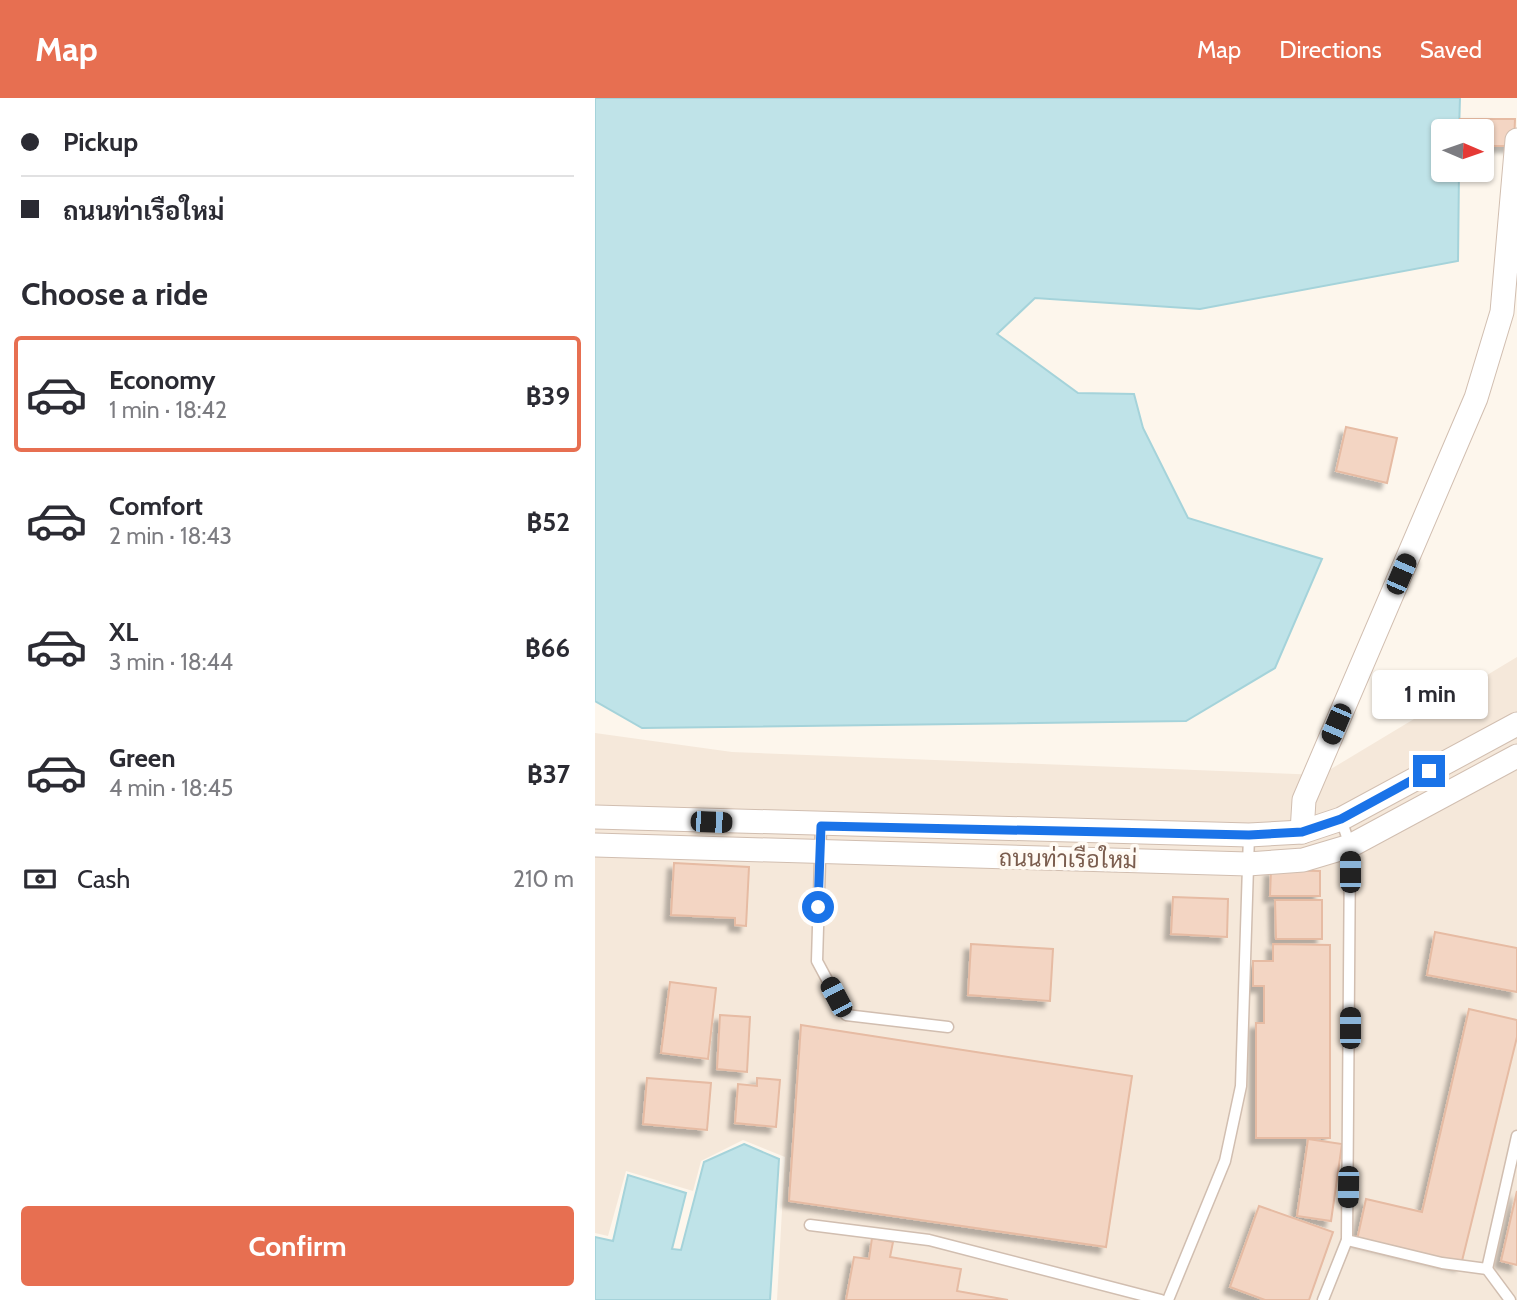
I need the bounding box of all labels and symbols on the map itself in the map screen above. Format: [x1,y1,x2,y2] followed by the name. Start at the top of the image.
[1431,119,1495,182] north arrow
[1384,551,1419,597] car
[1371,670,1487,718] callout: 1 min
[1319,701,1354,747] car
[1413,755,1445,787] route end
[690,811,733,833] car
[999,842,1137,874] street label: ถนนท่าเรือใหม่
[1340,851,1361,893] car
[802,891,834,923] route start
[817,974,856,1020] car
[1340,1007,1361,1049] car
[1338,1166,1359,1208] car

